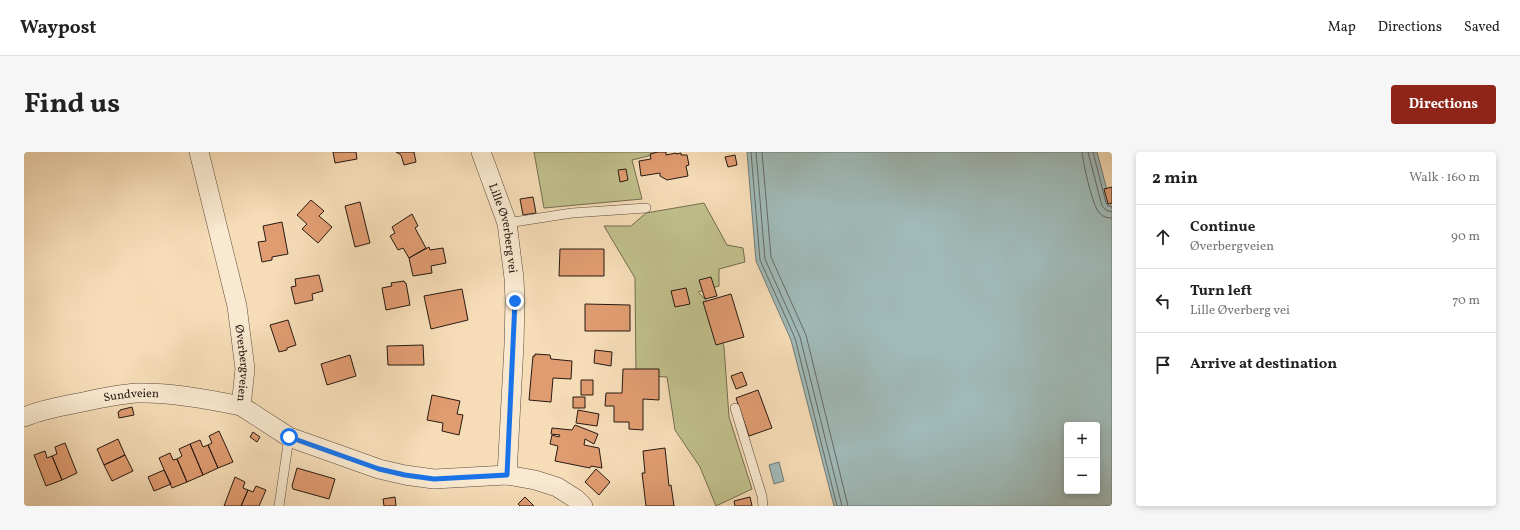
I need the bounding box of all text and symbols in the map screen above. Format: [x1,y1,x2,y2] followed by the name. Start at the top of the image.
[20,15,96,41] text: Waypost
[1328,18,1356,37] text: Map
[1378,18,1442,37] text: Directions
[1464,18,1500,37] text: Saved
[24,85,120,124] text: Find us
[1391,85,1496,124] button: Directions
[1152,167,1198,190] text: 2 min
[1409,169,1480,187] text: Walk · 160 m
[484,181,520,275] street label: Lille Øverberg vei
[1190,217,1255,238] text: Continue
[1152,226,1174,248] icon: ahead
[1451,228,1480,246] text: 90 m
[1190,238,1274,256] text: Øverbergveien
[1190,281,1252,302] text: Turn left
[1152,290,1174,312] icon: left
[506,292,524,310] route end
[1452,292,1480,310] text: 70 m
[1190,302,1290,320] text: Lille Øverberg vei
[230,324,252,402] street label: Øverbergveien
[1152,354,1174,376] icon: arrive
[1190,354,1337,375] text: Arrive at destination
[102,386,159,406] street label: Sundveien
[1064,422,1100,494] map controls
[1064,422,1100,458] button: +
[280,428,298,446] route start
[1064,458,1100,494] button: −

